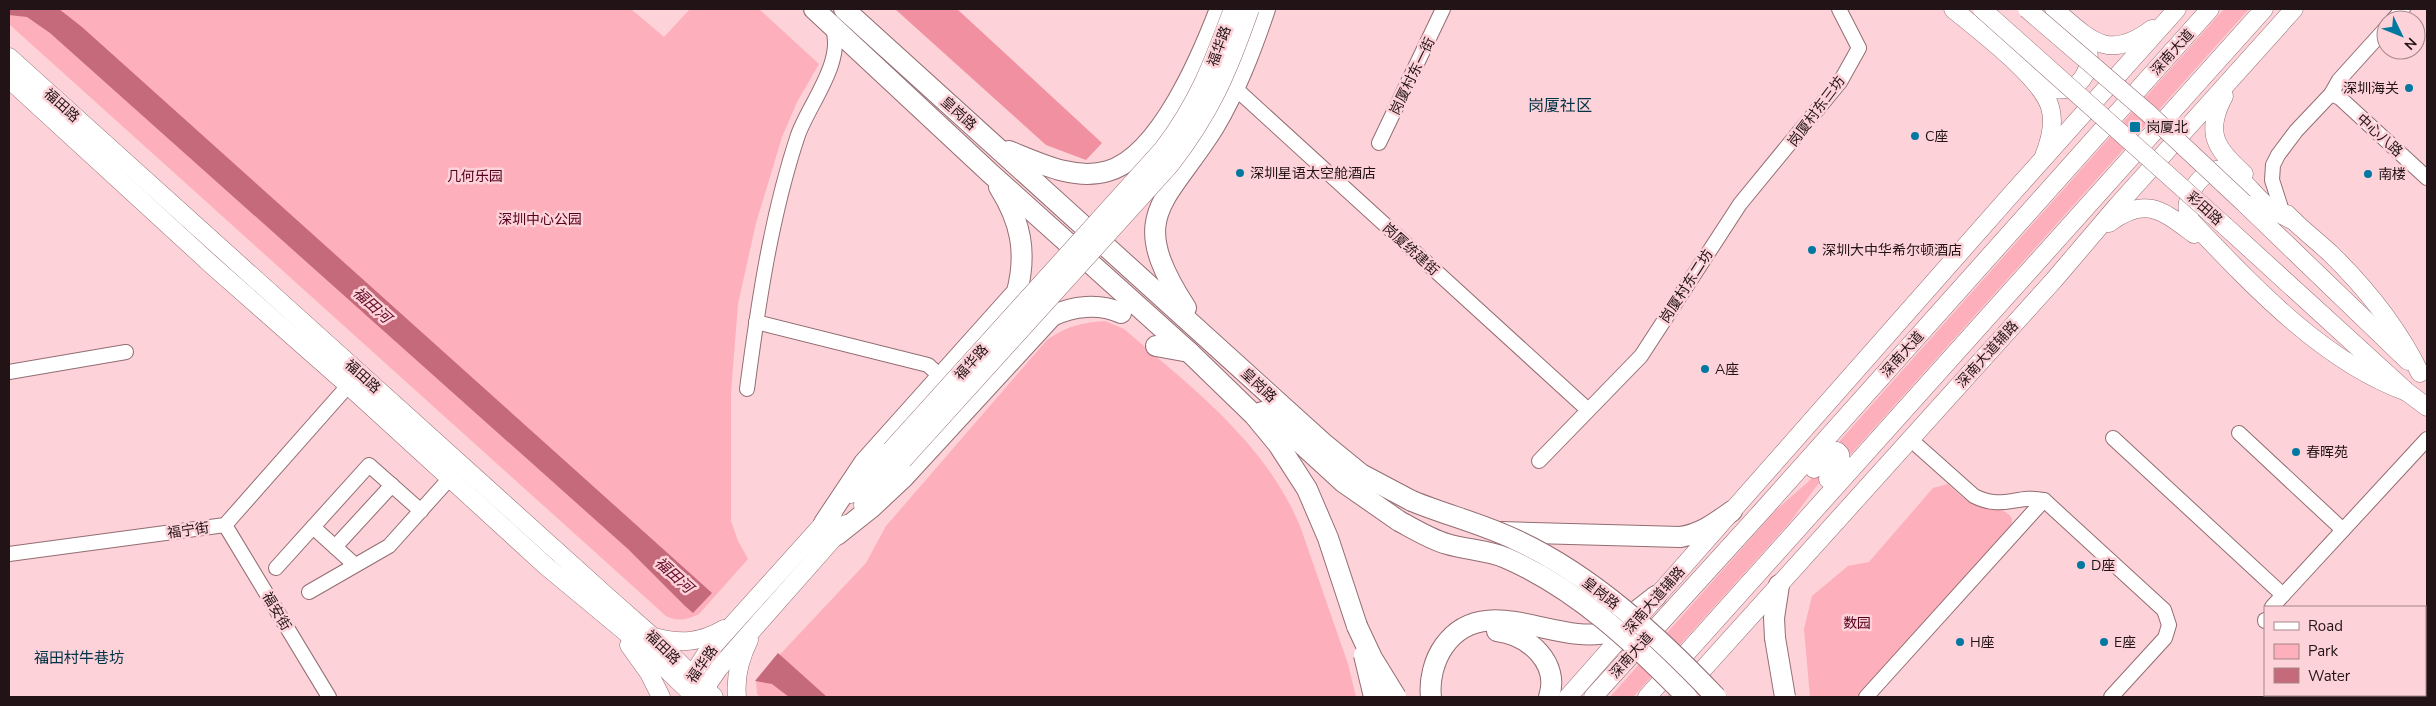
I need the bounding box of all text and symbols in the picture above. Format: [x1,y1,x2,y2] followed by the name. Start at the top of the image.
[2376,10,2426,60] north arrow
[1203,23,1236,69] street label: 福华路
[2147,25,2198,79] street label: 深南大道
[2400,33,2421,54] text: N
[1385,34,1439,118] street label: 岗厦村东一街
[1784,72,1849,151] street label: 岗厦村东三坊
[2343,79,2399,98] place label: 深圳海关
[2403,82,2415,94] marker: 深圳海关
[40,84,84,126] street label: 福田路
[937,92,981,134] street label: 皇岗路
[1528,95,1592,117] district label: 岗厦社区
[2353,110,2407,161] street label: 中心八路
[2146,118,2188,137] place label: 岗厦北
[2128,120,2142,134] marker: 岗厦北
[1925,127,1948,146] place label: C座
[1909,130,1921,142] marker: C座
[1250,164,1376,183] place label: 深圳星语太空舱酒店
[2378,165,2406,184] place label: 南楼
[447,167,503,186] park label: 几何乐园
[1234,167,1246,179] marker: 深圳星语太空舱酒店
[2362,168,2374,180] marker: 南楼
[2183,187,2227,229] street label: 彩田路
[498,210,582,229] park label: 深圳中心公园
[1378,219,1443,280] street label: 岗厦统建街
[1822,241,1962,260] place label: 深圳大中华希尔顿酒店
[1806,244,1818,256] marker: 深圳大中华希尔顿酒店
[1656,246,1717,327] street label: 岗厦村东二坊
[349,283,398,329] water label: 福田河
[1952,317,2023,392] street label: 深南大道辅路
[1877,327,1928,381] street label: 深南大道
[950,340,992,384] street label: 福华路
[341,355,385,397] street label: 福田路
[1715,360,1739,379] place label: A座
[1699,363,1711,375] marker: A座
[1237,364,1280,407] street label: 皇岗路
[2306,443,2348,462] place label: 春晖苑
[2290,446,2302,458] marker: 春晖苑
[166,518,210,543] street label: 福宁街
[651,553,700,599] water label: 福田河
[2091,556,2115,575] place label: D座
[2075,559,2087,571] marker: D座
[1620,562,1689,638] street label: 深南大道辅路
[1578,573,1623,614] street label: 皇岗路
[258,588,296,634] street label: 福安街
[2264,606,2426,696] legend
[1843,614,1871,633] park label: 数园
[2308,616,2343,636] text: Road
[641,626,684,669] street label: 福田路
[1606,628,1657,682] street label: 深南大道
[1970,633,1995,652] place label: H座
[2114,633,2136,652] place label: E座
[1954,636,1966,648] marker: H座
[2098,636,2110,648] marker: E座
[2308,641,2338,661] text: Park
[683,642,722,687] street label: 福华路
[34,648,124,668] district label: 福田村牛巷坊
[2308,666,2351,686] text: Water

